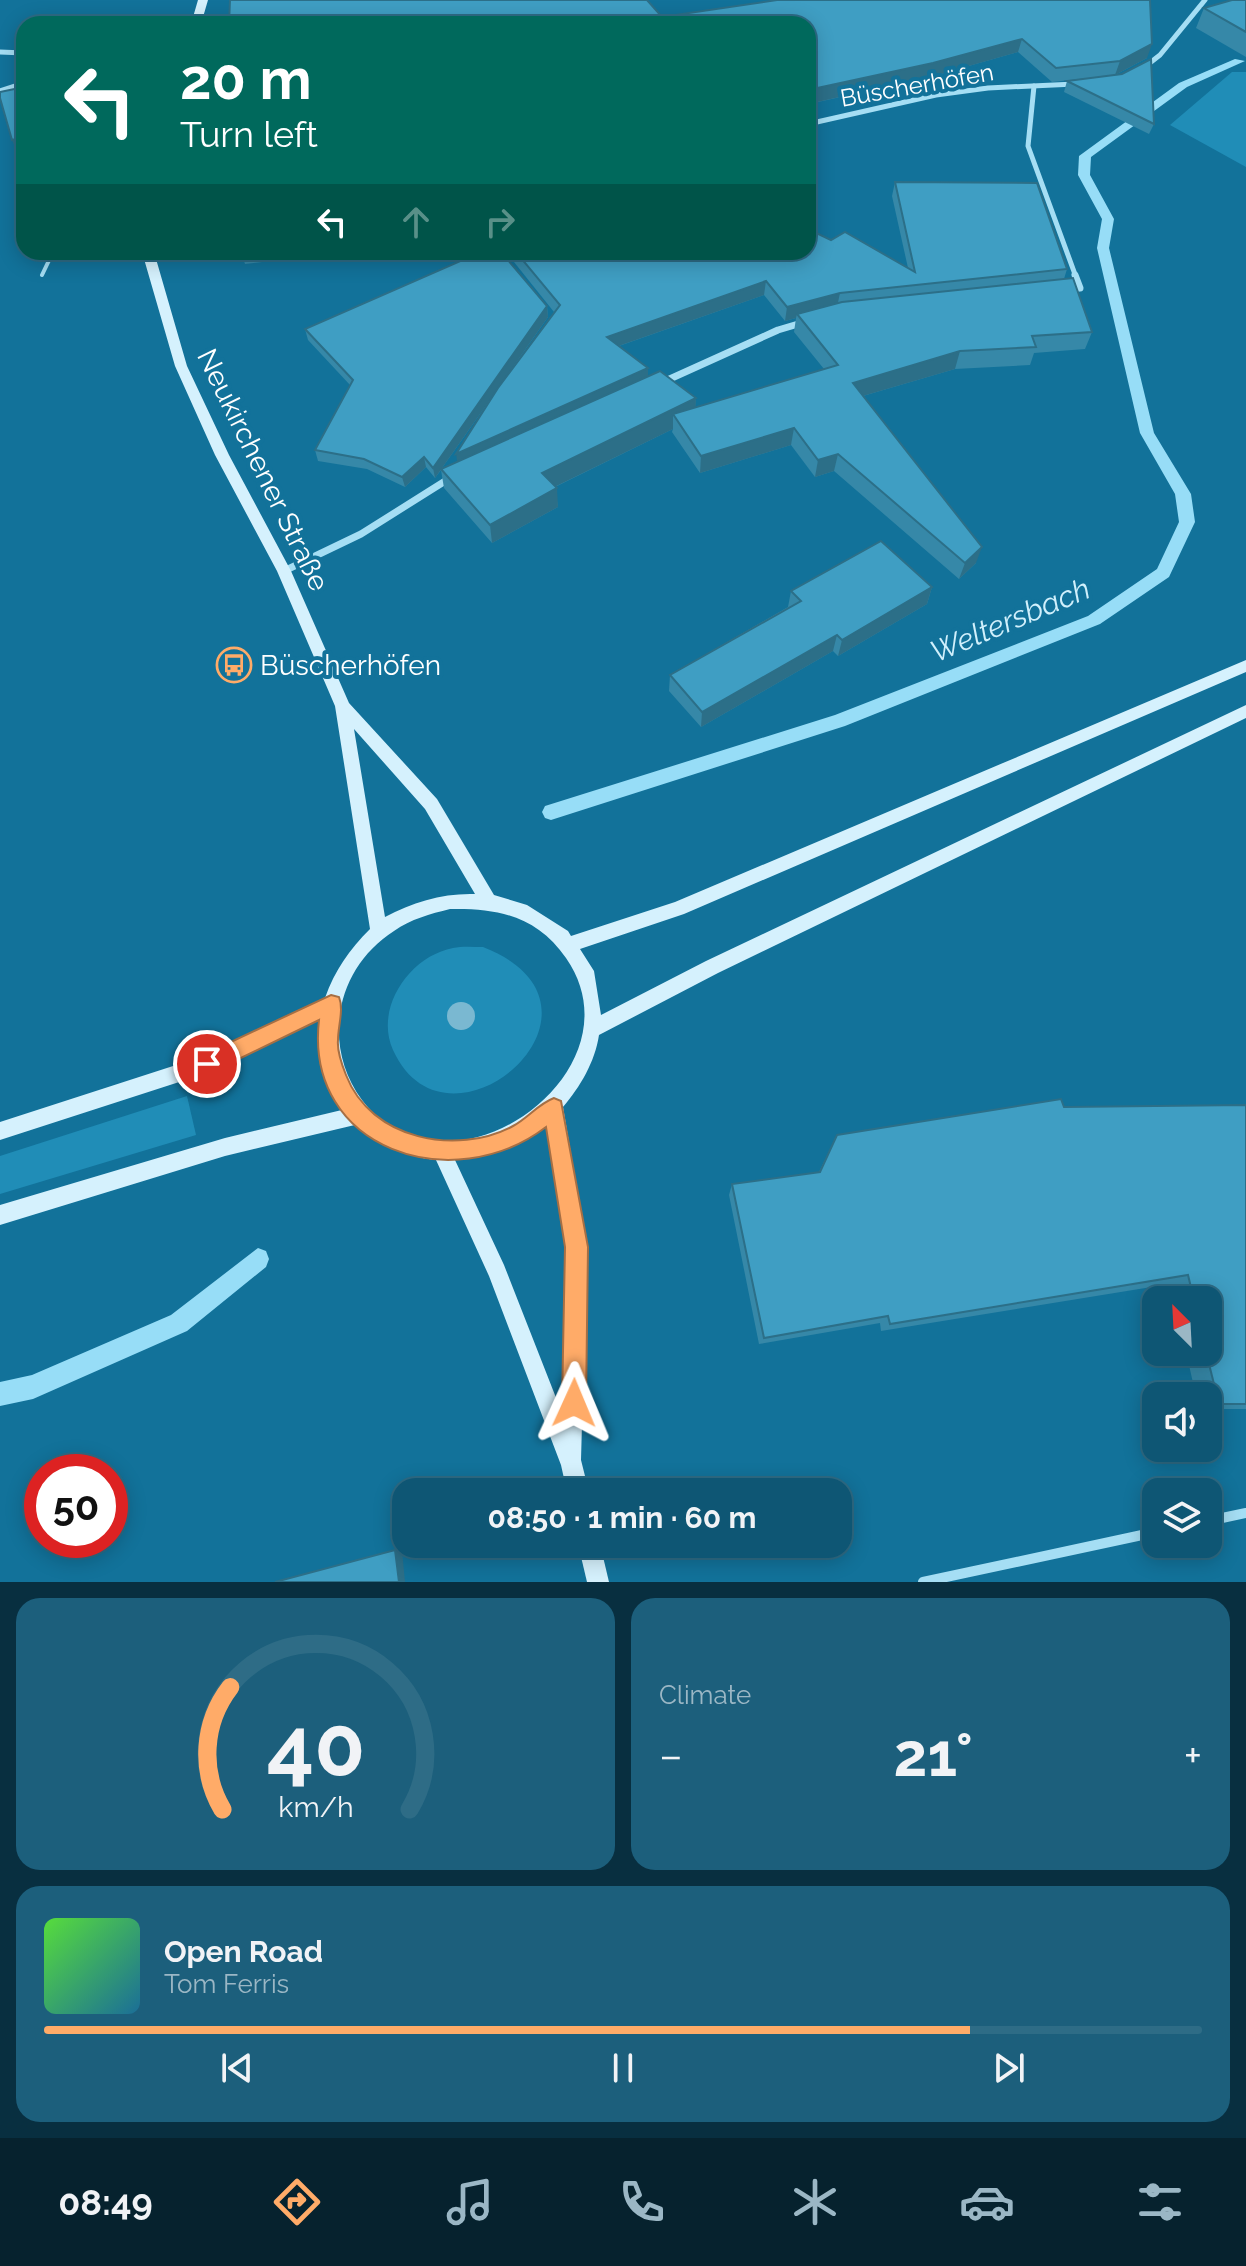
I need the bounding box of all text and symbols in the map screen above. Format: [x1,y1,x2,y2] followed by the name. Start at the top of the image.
[180,46,312,112] text: 20 m
[48,48,152,152] icon: left
[838,57,996,113] street label: Büscherhöfen
[180,113,318,155] text: Turn left
[310,200,354,244] icon: left
[394,200,438,244] icon: ahead
[478,200,522,244] icon: right
[190,344,336,596] street label: Neukirchener Straße
[925,571,1095,669] water label: Weltersbach
[215,646,253,684] bus stop icon: Büscherhöfen
[260,649,441,682] place label: Büscherhöfen
[173,1030,241,1098] pin
[185,1042,229,1086] icon: arrive
[1142,1286,1222,1366] north arrow
[1142,1286,1222,1558] map controls
[532,1361,616,1445] position arrow
[1142,1382,1222,1462] button: sound
[24,1454,128,1558] speed limit sign: 50
[1142,1478,1222,1558] button: layers
[488,1500,756,1535] text: 08:50 · 1 min · 60 m
[659,1680,751,1710] text: Climate
[266,1698,365,1795] text: 40
[894,1720,973,1790] text: 21°
[659,1730,683,1781] text: −
[1184,1730,1202,1781] text: +
[278,1790,353,1824] text: km/h
[164,1934,323,1969] text: Open Road
[164,1969,289,1999] text: Tom Ferris
[215,2046,259,2090] icon: previous
[601,2046,645,2090] icon: pause
[987,2046,1031,2090] icon: next
[269,2174,325,2230] icon: directions
[442,2174,498,2230] icon: music
[614,2174,670,2230] icon: phone
[787,2174,843,2230] icon: climate
[959,2174,1015,2230] icon: car
[1132,2174,1188,2230] icon: filters
[58,2181,153,2223] text: 08:49

